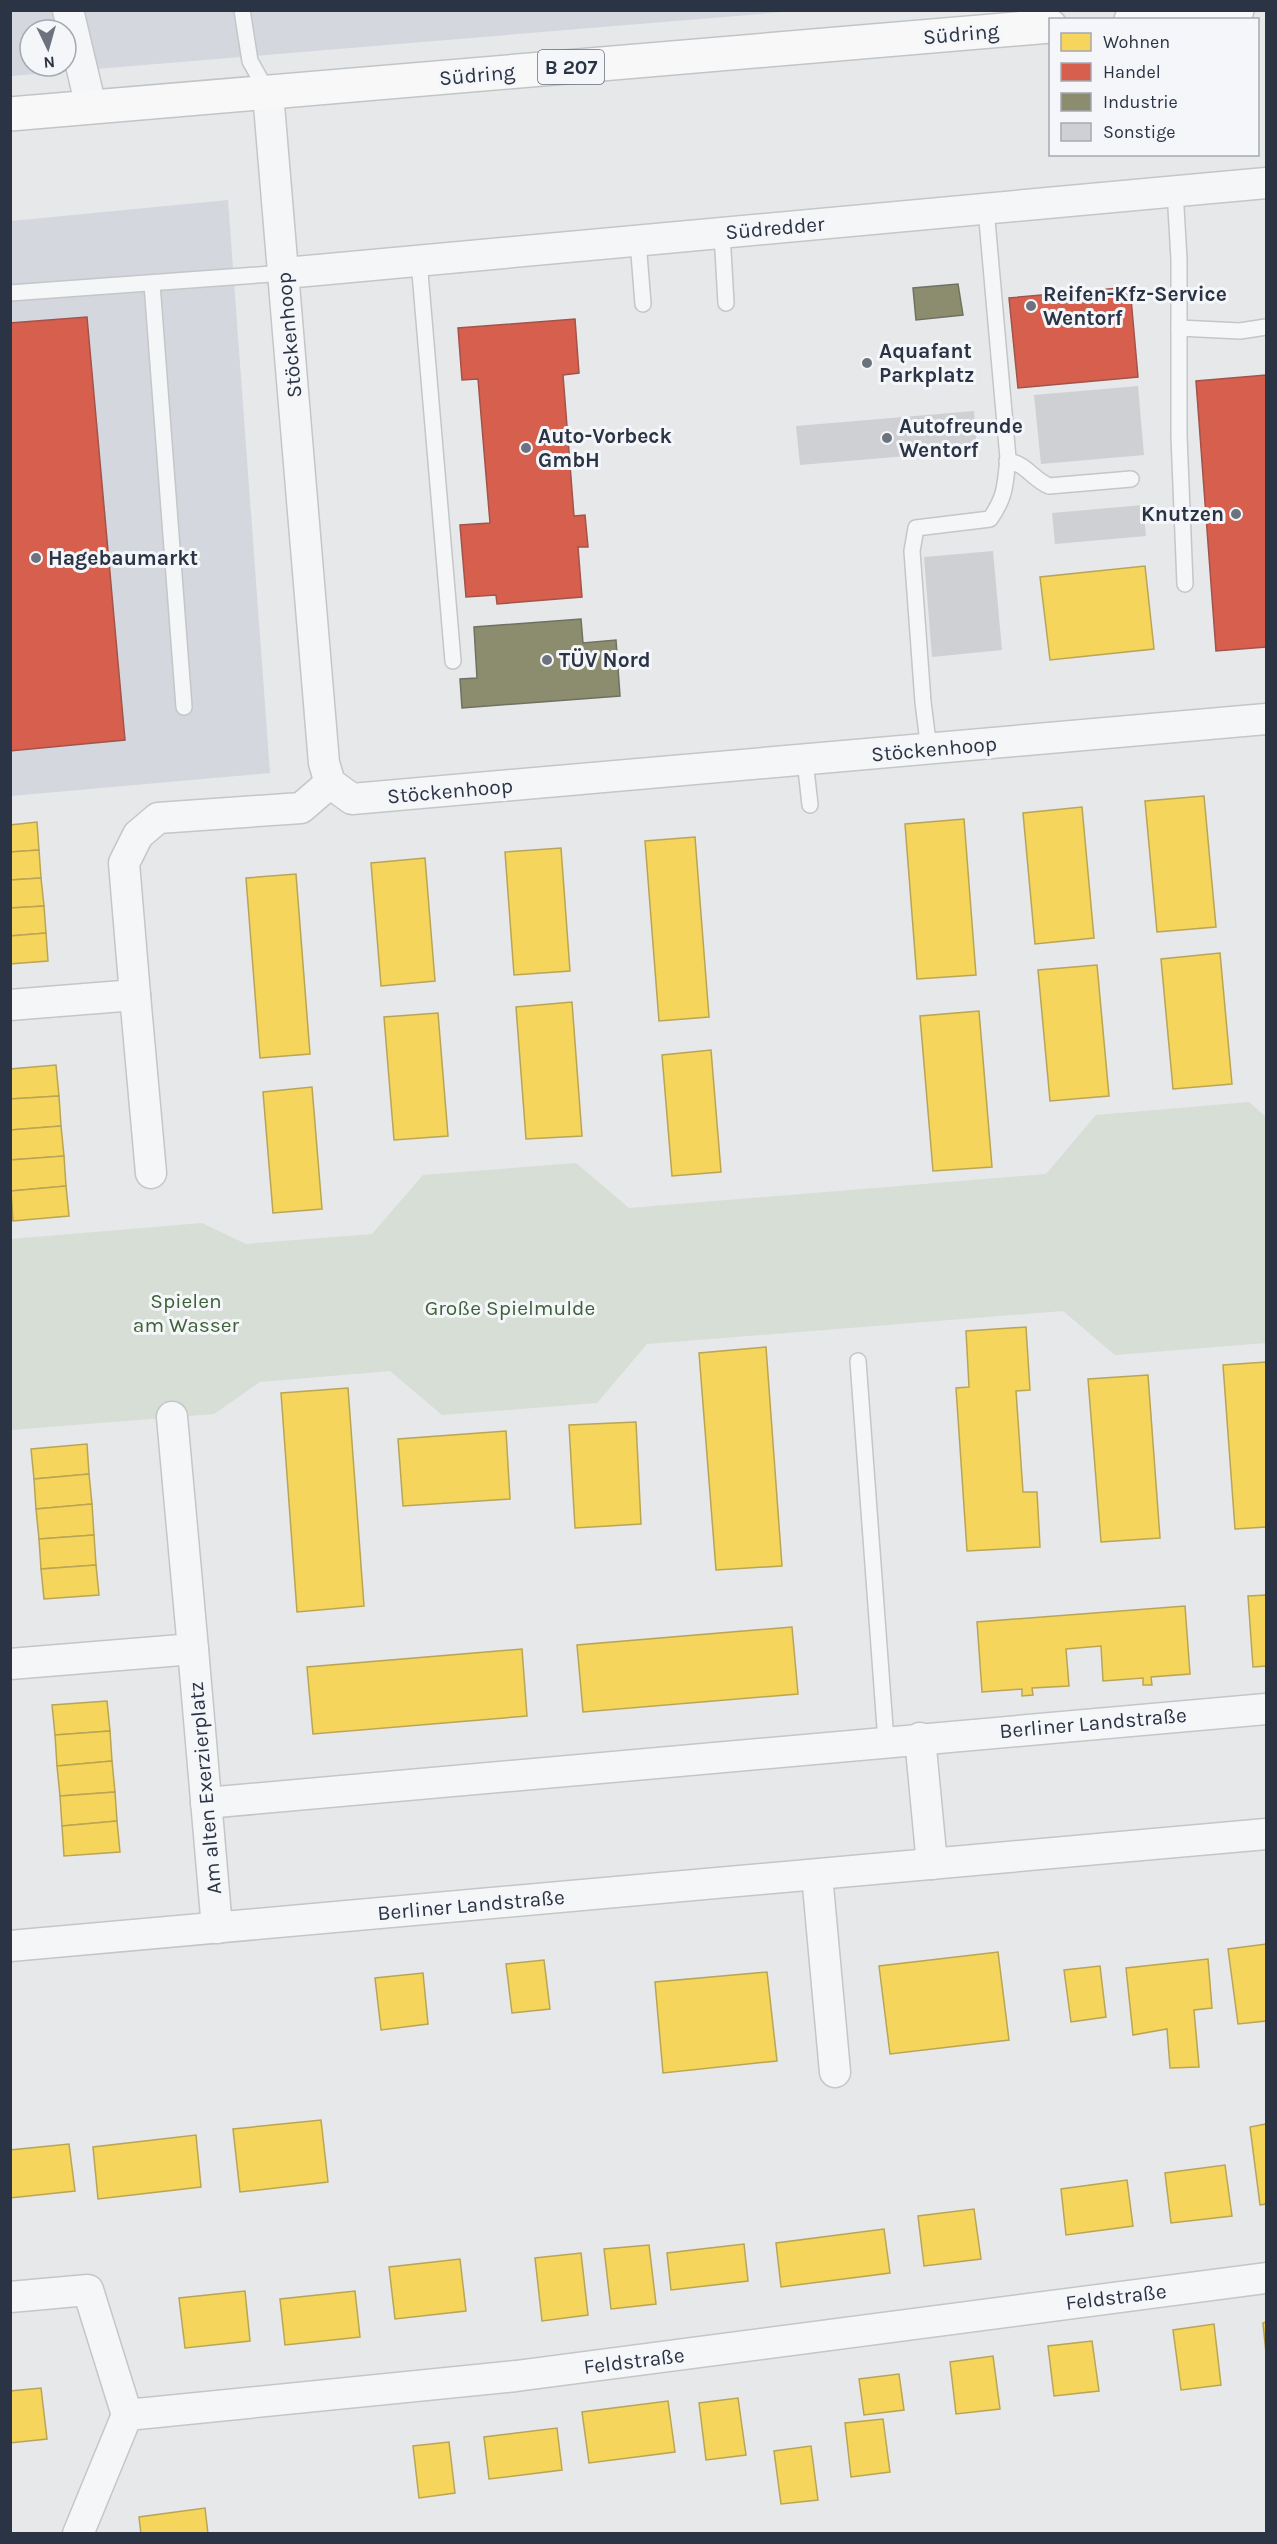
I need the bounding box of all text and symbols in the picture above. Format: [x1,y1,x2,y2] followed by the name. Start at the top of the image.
[18,18,78,78] north arrow
[1049,18,1259,156] legend
[922,19,1000,49] street label: Südring
[1103,31,1170,53] text: Wohnen
[538,50,604,84] road number: B 207
[43,52,56,72] text: N
[438,60,516,90] street label: Südring
[1103,61,1161,83] text: Handel
[1103,91,1178,113] text: Industrie
[1103,121,1176,143] text: Sonstige
[724,212,826,244] street label: Südredder
[272,271,306,399] street label: Stöckenhoop
[1043,282,1227,330] place label: Reifen-Kfz-Service Wentorf
[1024,299,1038,313] marker: Reifen-Kfz-Service Wentorf
[879,339,974,387] place label: Aquafant Parkplatz
[860,356,874,370] marker: Aquafant Parkplatz
[899,414,1023,462] place label: Autofreunde Wentorf
[538,424,672,472] place label: Auto-Vorbeck GmbH
[880,431,894,445] marker: Autofreunde Wentorf
[519,441,533,455] marker: Auto-Vorbeck GmbH
[1141,502,1224,526] place label: Knutzen
[1229,507,1243,521] marker: Knutzen
[48,546,198,570] place label: Hagebaumarkt
[29,551,43,565] marker: Hagebaumarkt
[559,648,651,672] place label: TÜV Nord
[540,653,554,667] marker: TÜV Nord
[870,732,998,766] street label: Stöckenhoop
[386,774,514,808] street label: Stöckenhoop
[133,1289,240,1337] park label: Spielen am Wasser
[425,1296,595,1320] park label: Große Spielmulde
[184,1681,226,1895] street label: Am alten Exerzierplatz
[998,1703,1188,1743] street label: Berliner Landstraße
[376,1885,566,1925] street label: Berliner Landstraße
[1064,2279,1168,2315] street label: Feldstraße
[582,2343,686,2379] street label: Feldstraße

